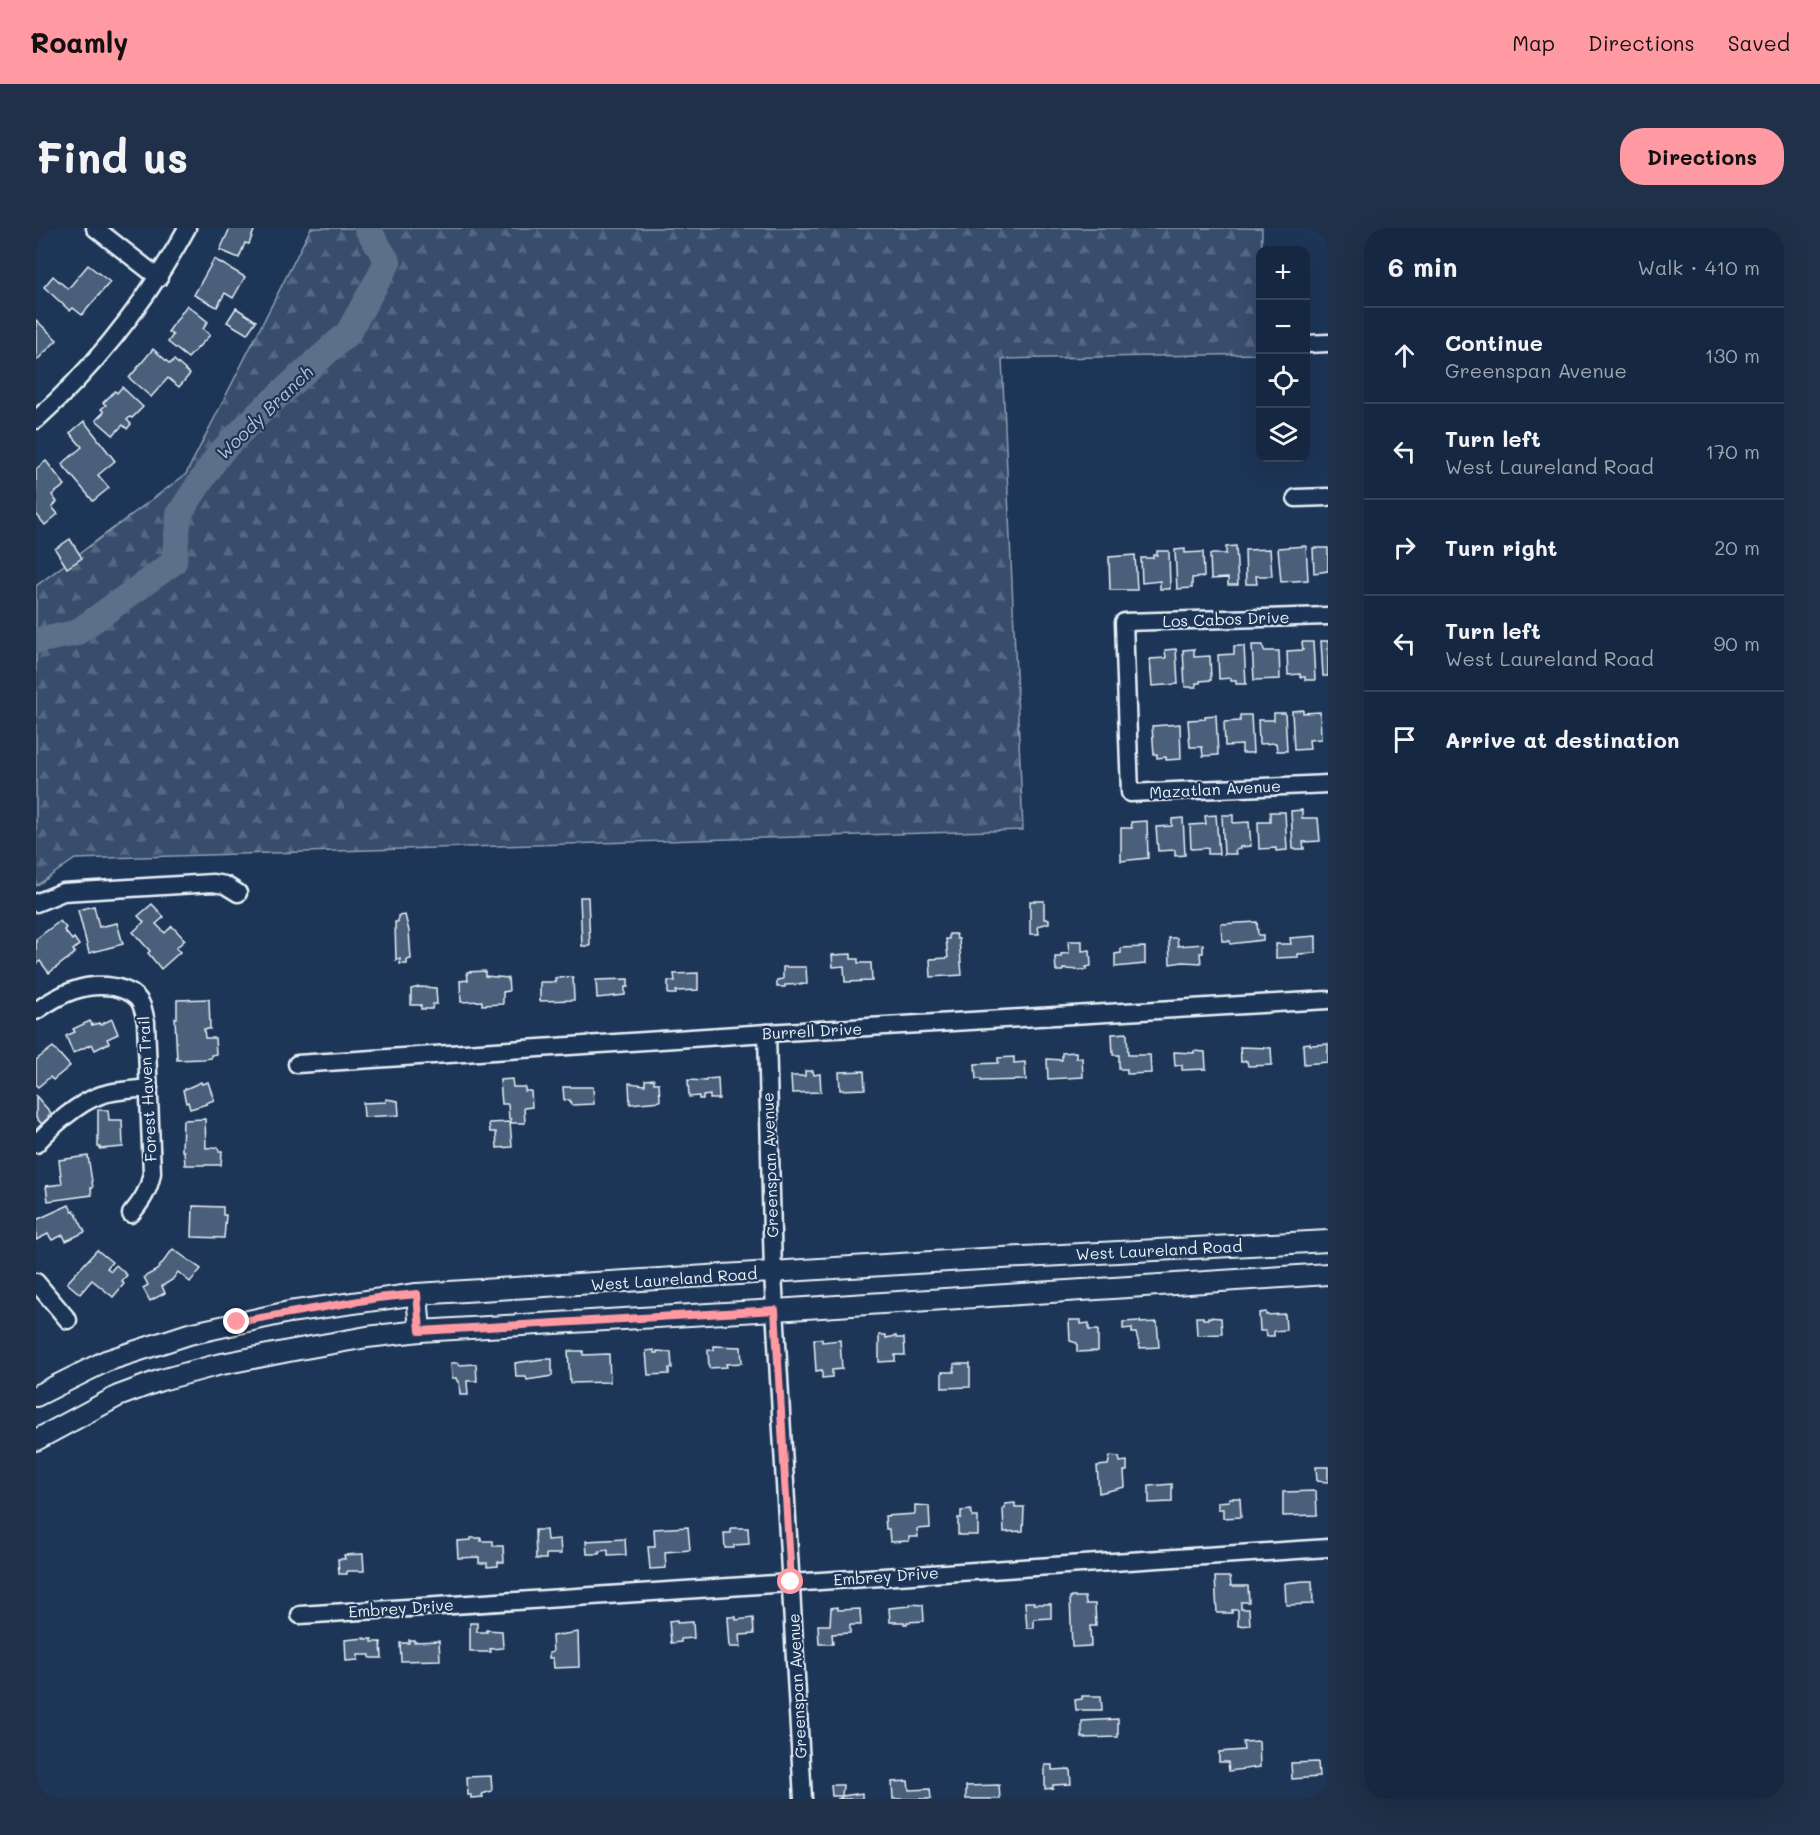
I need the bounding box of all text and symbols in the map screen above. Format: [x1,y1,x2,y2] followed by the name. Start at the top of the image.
[30,24,129,60] text: Roamly
[1512,29,1555,56] text: Map
[1588,29,1695,56] text: Directions
[1728,29,1790,56] text: Saved
[1620,128,1784,185] button: Directions
[36,129,188,184] text: Find us
[1256,246,1310,462] map controls
[1256,246,1310,300] button: +
[1388,250,1457,284] text: 6 min
[1637,254,1760,280] text: Walk · 410 m
[1256,300,1310,354] button: −
[1445,328,1543,357] text: Continue
[1388,339,1421,372] icon: ahead
[1705,342,1760,368] text: 130 m
[1256,354,1310,408] button: locate
[1445,357,1627,383] text: Greenspan Avenue
[211,360,318,465] water label: Woody Branch
[1256,408,1310,462] button: layers
[1445,424,1541,453] text: Turn left
[1388,435,1421,468] icon: left
[1705,438,1760,464] text: 170 m
[1445,453,1654,479] text: West Laureland Road
[1388,531,1421,564] icon: right
[1445,533,1557,562] text: Turn right
[1714,534,1760,560] text: 20 m
[1162,606,1290,631] street label: Los Cabos Drive
[1445,616,1541,645] text: Turn left
[1388,627,1421,660] icon: left
[1714,630,1760,656] text: 90 m
[1445,645,1654,671] text: West Laureland Road
[1388,723,1421,756] icon: arrive
[1445,725,1680,754] text: Arrive at destination
[1149,775,1281,802] street label: Mazatlan Avenue
[132,1016,161,1162] street label: Forest Haven Trail
[761,1017,863,1044] street label: Burrell Drive
[756,1092,783,1238] street label: Greenspan Avenue
[1075,1235,1243,1264] street label: West Laureland Road
[590,1262,758,1295] street label: West Laureland Road
[223,1308,249,1334] route end
[832,1561,939,1590] street label: Embrey Drive
[777,1568,803,1594] route start
[347,1593,454,1622] street label: Embrey Drive
[782,1613,811,1759] street label: Greenspan Avenue

